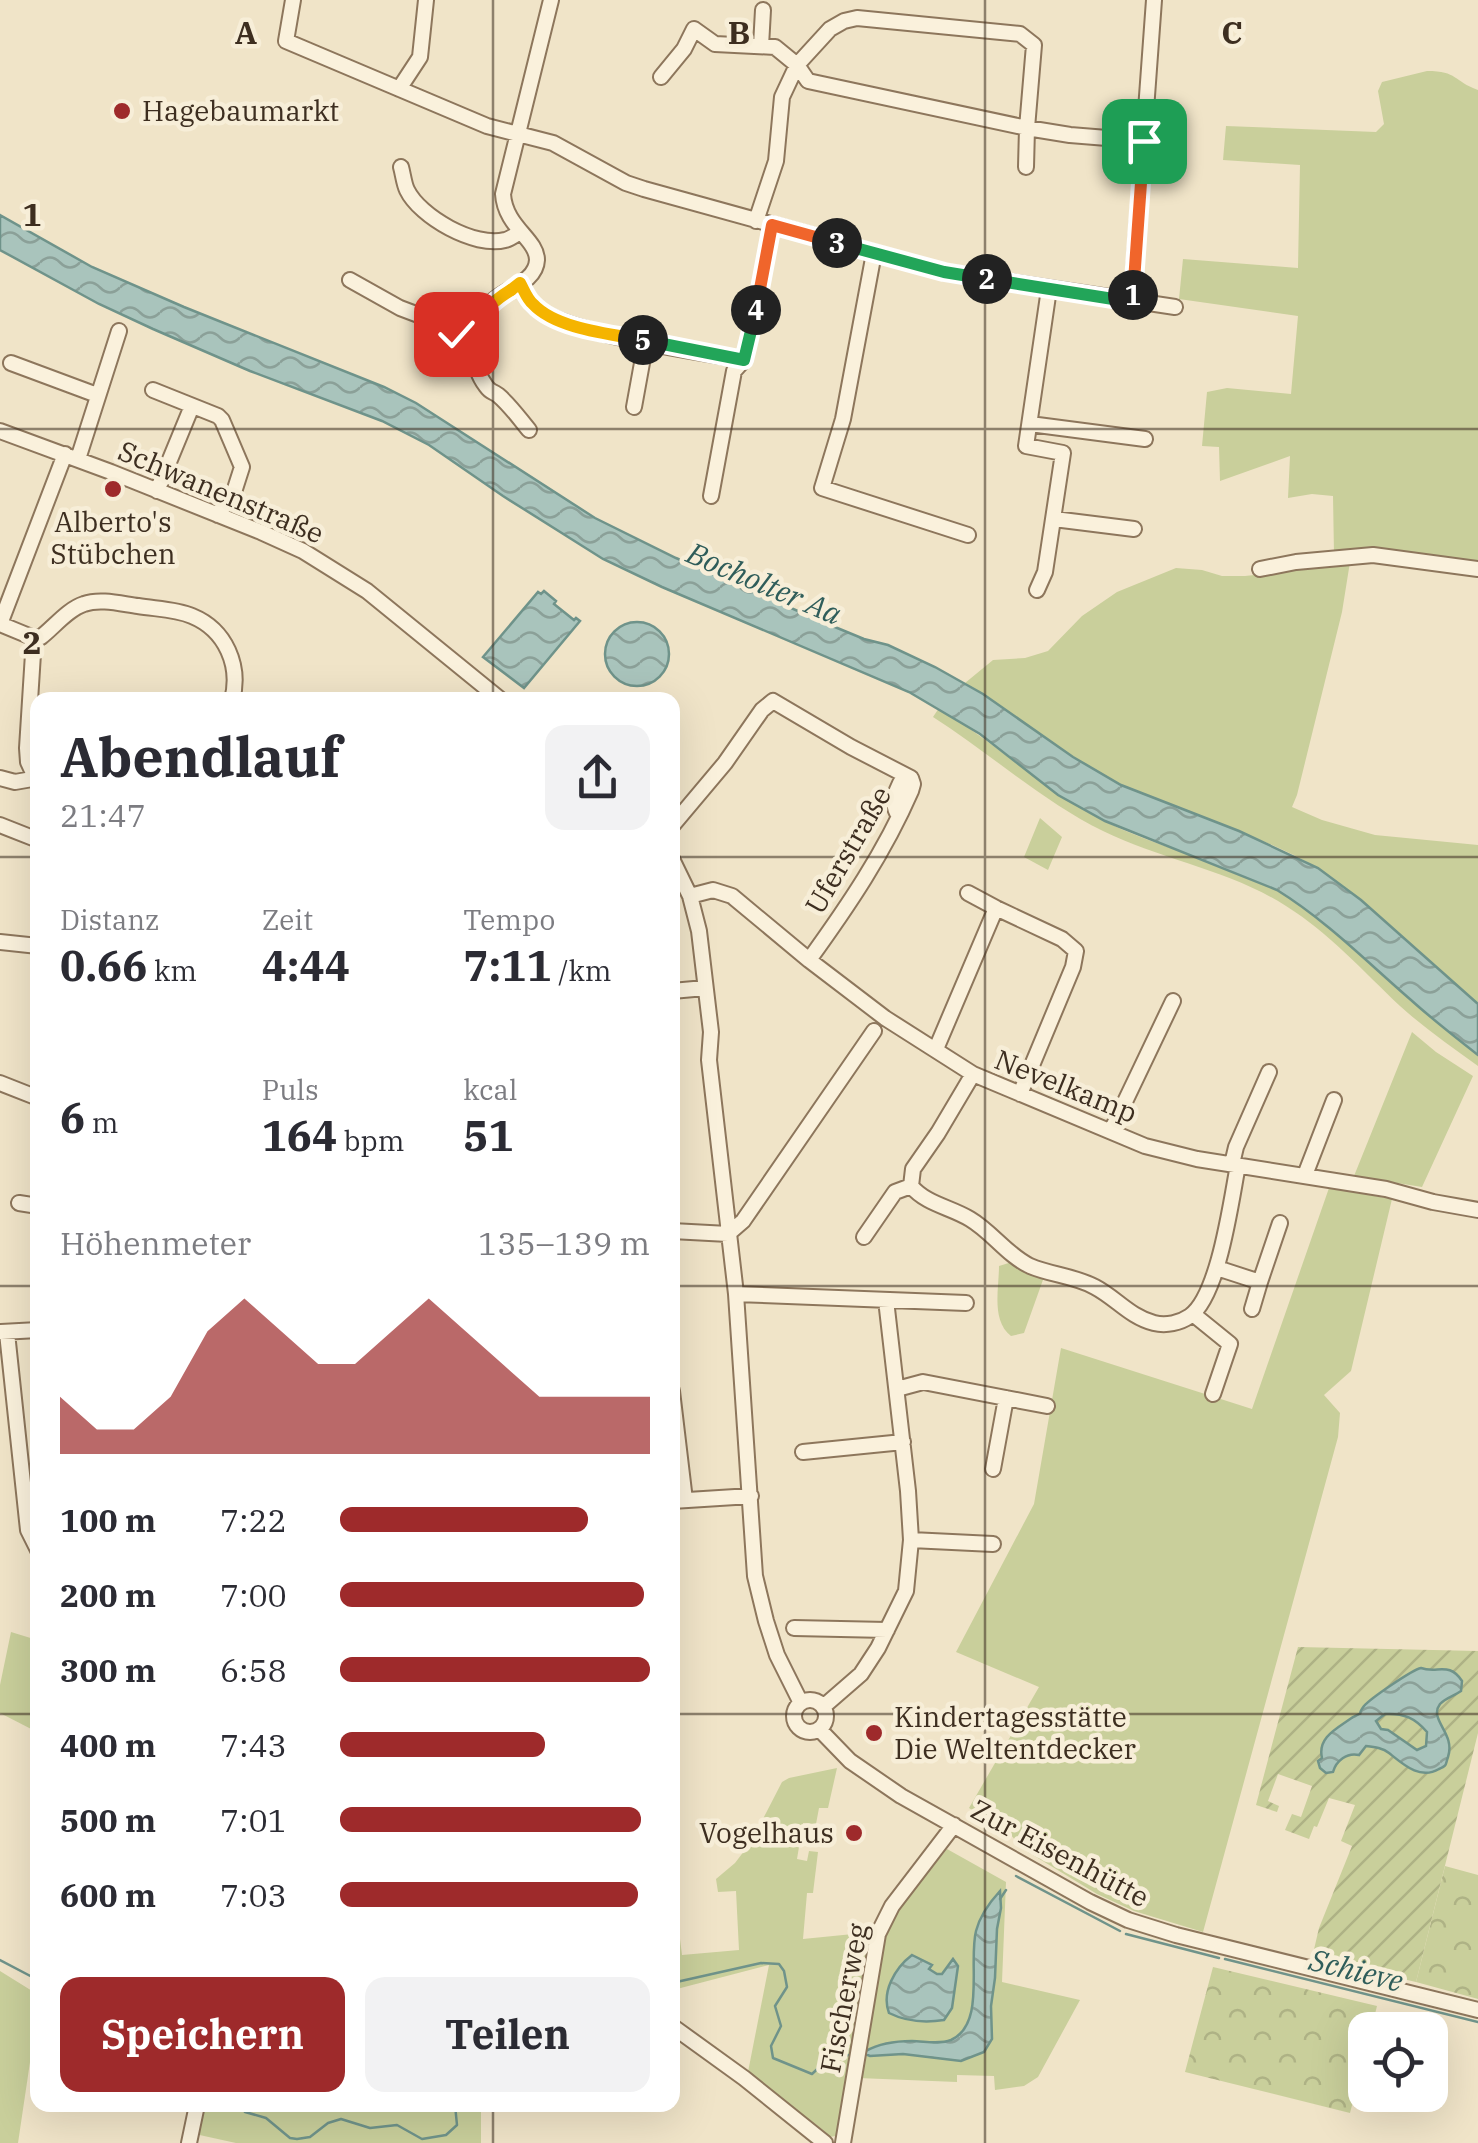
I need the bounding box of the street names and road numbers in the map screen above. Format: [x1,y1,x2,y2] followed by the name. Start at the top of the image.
[113,432,330,551] street label: Schwanenstraße
[796,779,899,920] street label: Uferstraße
[990,1040,1143,1131] street label: Nevelkamp
[965,1790,1156,1915] street label: Zur Eisenhütte
[811,1920,876,2076] street label: Fischerweg

